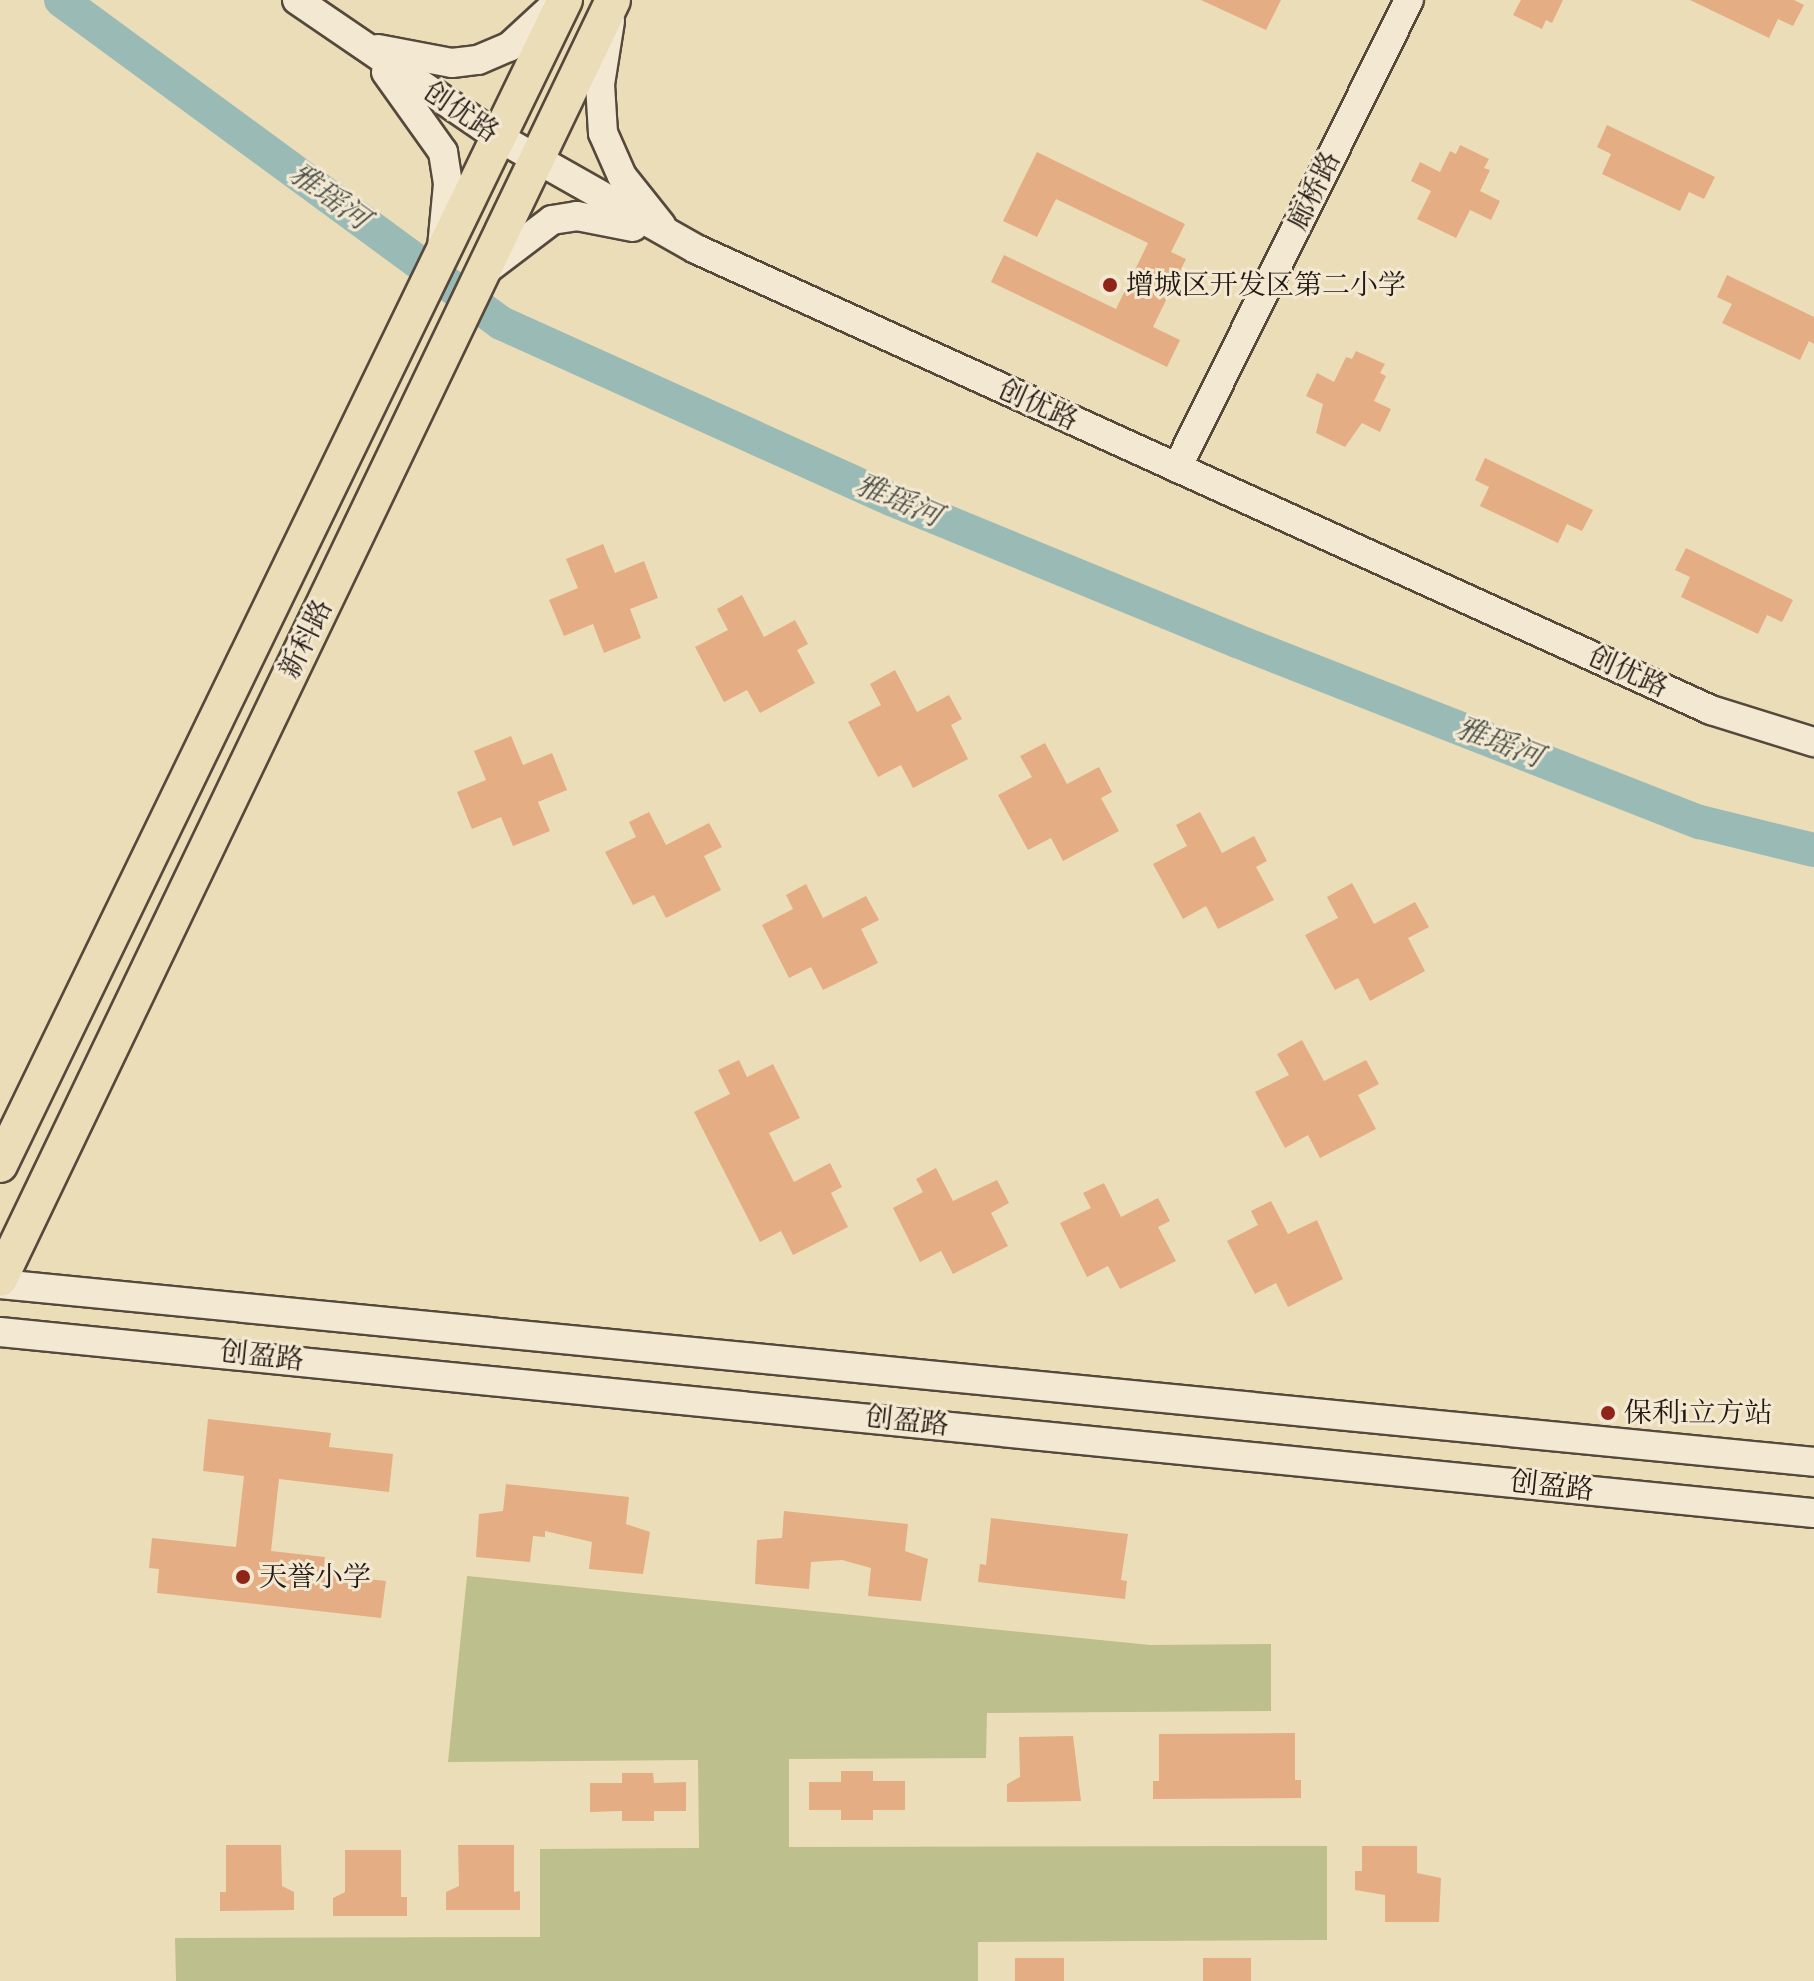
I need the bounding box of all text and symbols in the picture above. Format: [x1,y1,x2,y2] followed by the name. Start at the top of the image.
[417,75,505,149] street label: 创优路
[1280,146,1348,236] street label: 廊桥路
[282,156,376,238] water label: 雅瑶河
[1126,268,1406,302] place label: 增城区开发区第二小学
[1101,276,1119,294] marker: 增城区开发区第二小学
[993,373,1083,437] street label: 创优路
[850,467,946,535] water label: 雅瑶河
[272,594,340,684] street label: 新科路
[1583,640,1673,704] street label: 创优路
[1451,710,1547,776] water label: 雅瑶河
[218,1335,306,1377] street label: 创盈路
[1624,1396,1772,1430] place label: 保利i立方站
[863,1400,951,1442] street label: 创盈路
[1599,1404,1617,1422] marker: 保利i立方站
[1508,1465,1596,1507] street label: 创盈路
[259,1560,371,1594] place label: 天誉小学
[234,1568,252,1586] marker: 天誉小学

